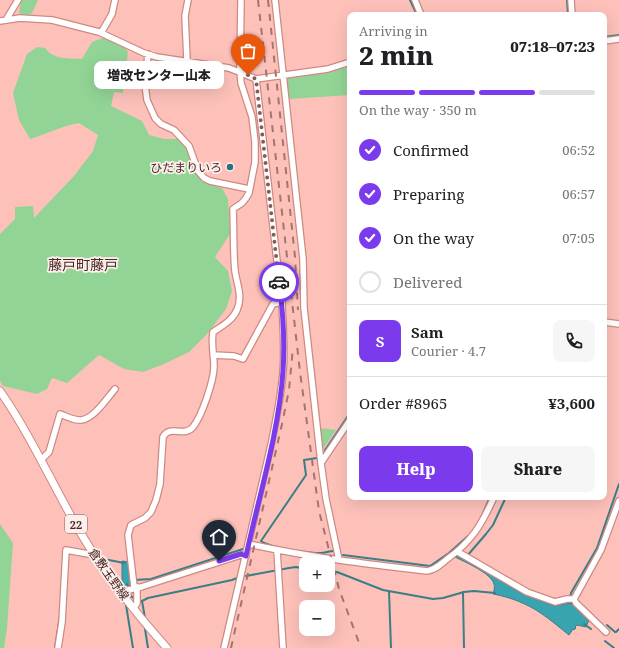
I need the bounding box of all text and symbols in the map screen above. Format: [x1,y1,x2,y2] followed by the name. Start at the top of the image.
[359,22,428,40] text: Arriving in
[231,34,265,75] pin
[510,36,595,56] text: 07:18–07:23
[359,37,434,73] text: 2 min
[237,40,259,62] icon: bag
[94,61,224,89] callout: 増改センター山本
[107,66,211,84] text: 増改センター山本
[359,101,477,119] text: On the way · 350 m
[359,139,381,161] icon: check
[393,140,469,160] text: Confirmed
[562,141,595,159] text: 06:52
[150,159,222,176] place label: ひだまりいろ
[225,162,235,172] marker: ひだまりいろ
[359,183,381,205] icon: check
[393,184,464,204] text: Preparing
[562,185,595,203] text: 06:57
[359,227,381,249] icon: check
[393,228,474,248] text: On the way
[562,229,595,247] text: 07:05
[48,255,118,274] district label: 藤戸町藤戸
[259,262,299,302] courier
[268,271,290,293] icon: car
[393,272,462,292] text: Delivered
[553,320,595,362] button: phone
[411,322,443,342] text: Sam
[376,331,384,351] text: S
[411,342,486,360] text: Courier · 4.7
[359,393,447,413] text: Order #8965
[548,393,595,413] text: ¥3,600
[359,446,473,492] button: Help
[481,446,595,492] button: Share
[65,515,87,533] road number: 22
[202,520,236,561] pin
[208,526,230,548] icon: home
[85,545,133,603] street label: 倉敷玉野線
[299,556,335,636] map controls
[299,556,335,592] button: +
[299,600,335,636] button: −

